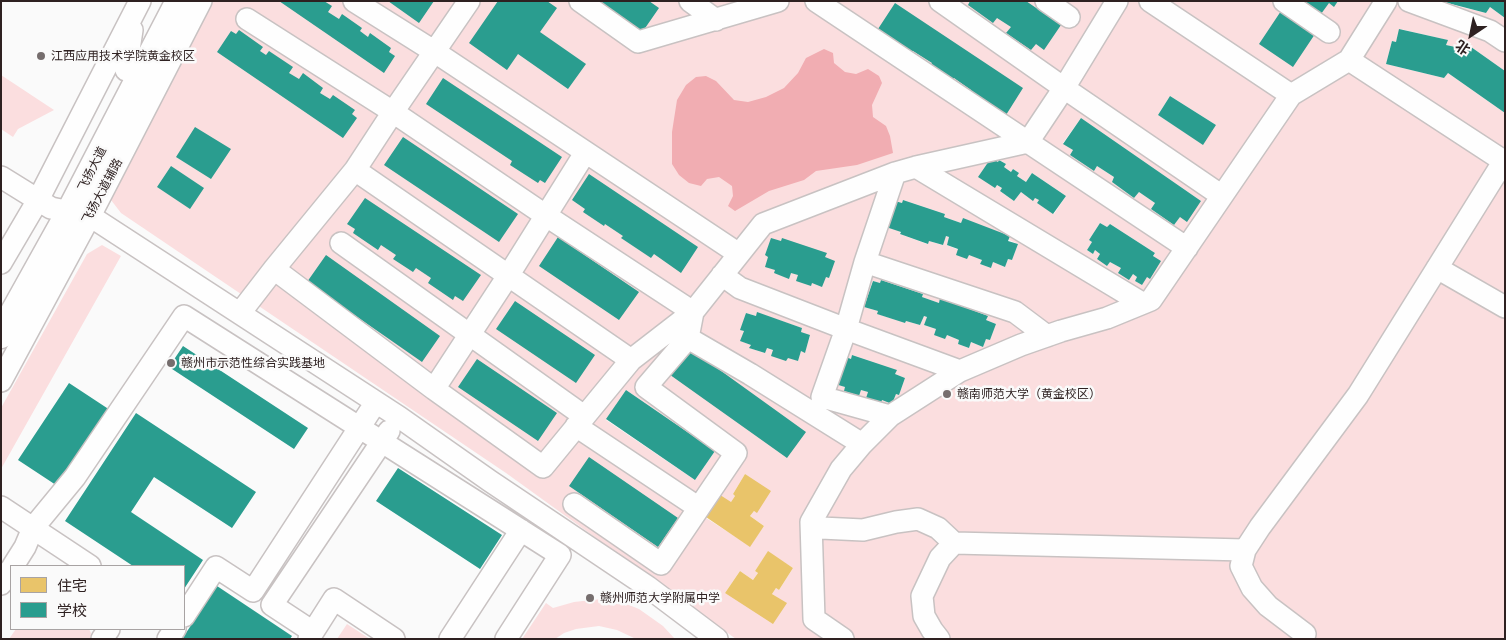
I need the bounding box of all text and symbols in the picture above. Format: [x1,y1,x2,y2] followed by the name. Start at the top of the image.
[1446,10,1496,60] north arrow
[1452,37,1473,59] text: 北
[51,49,195,63] place label: 江西应用技术学院黄金校区
[35,50,47,62] marker: 江西应用技术学院黄金校区
[75,144,109,194] street label: 飞扬大道
[79,156,125,226] street label: 飞扬大道辅路
[181,356,325,370] place label: 赣州市示范性综合实践基地
[165,357,177,369] marker: 赣州市示范性综合实践基地
[957,387,1101,401] place label: 赣南师范大学（黄金校区）
[941,388,953,400] marker: 赣南师范大学（黄金校区）
[10,565,185,630] legend
[57,576,87,594] text: 住宅
[600,591,720,605] place label: 赣州师范大学附属中学
[584,592,596,604] marker: 赣州师范大学附属中学
[57,601,87,619] text: 学校

